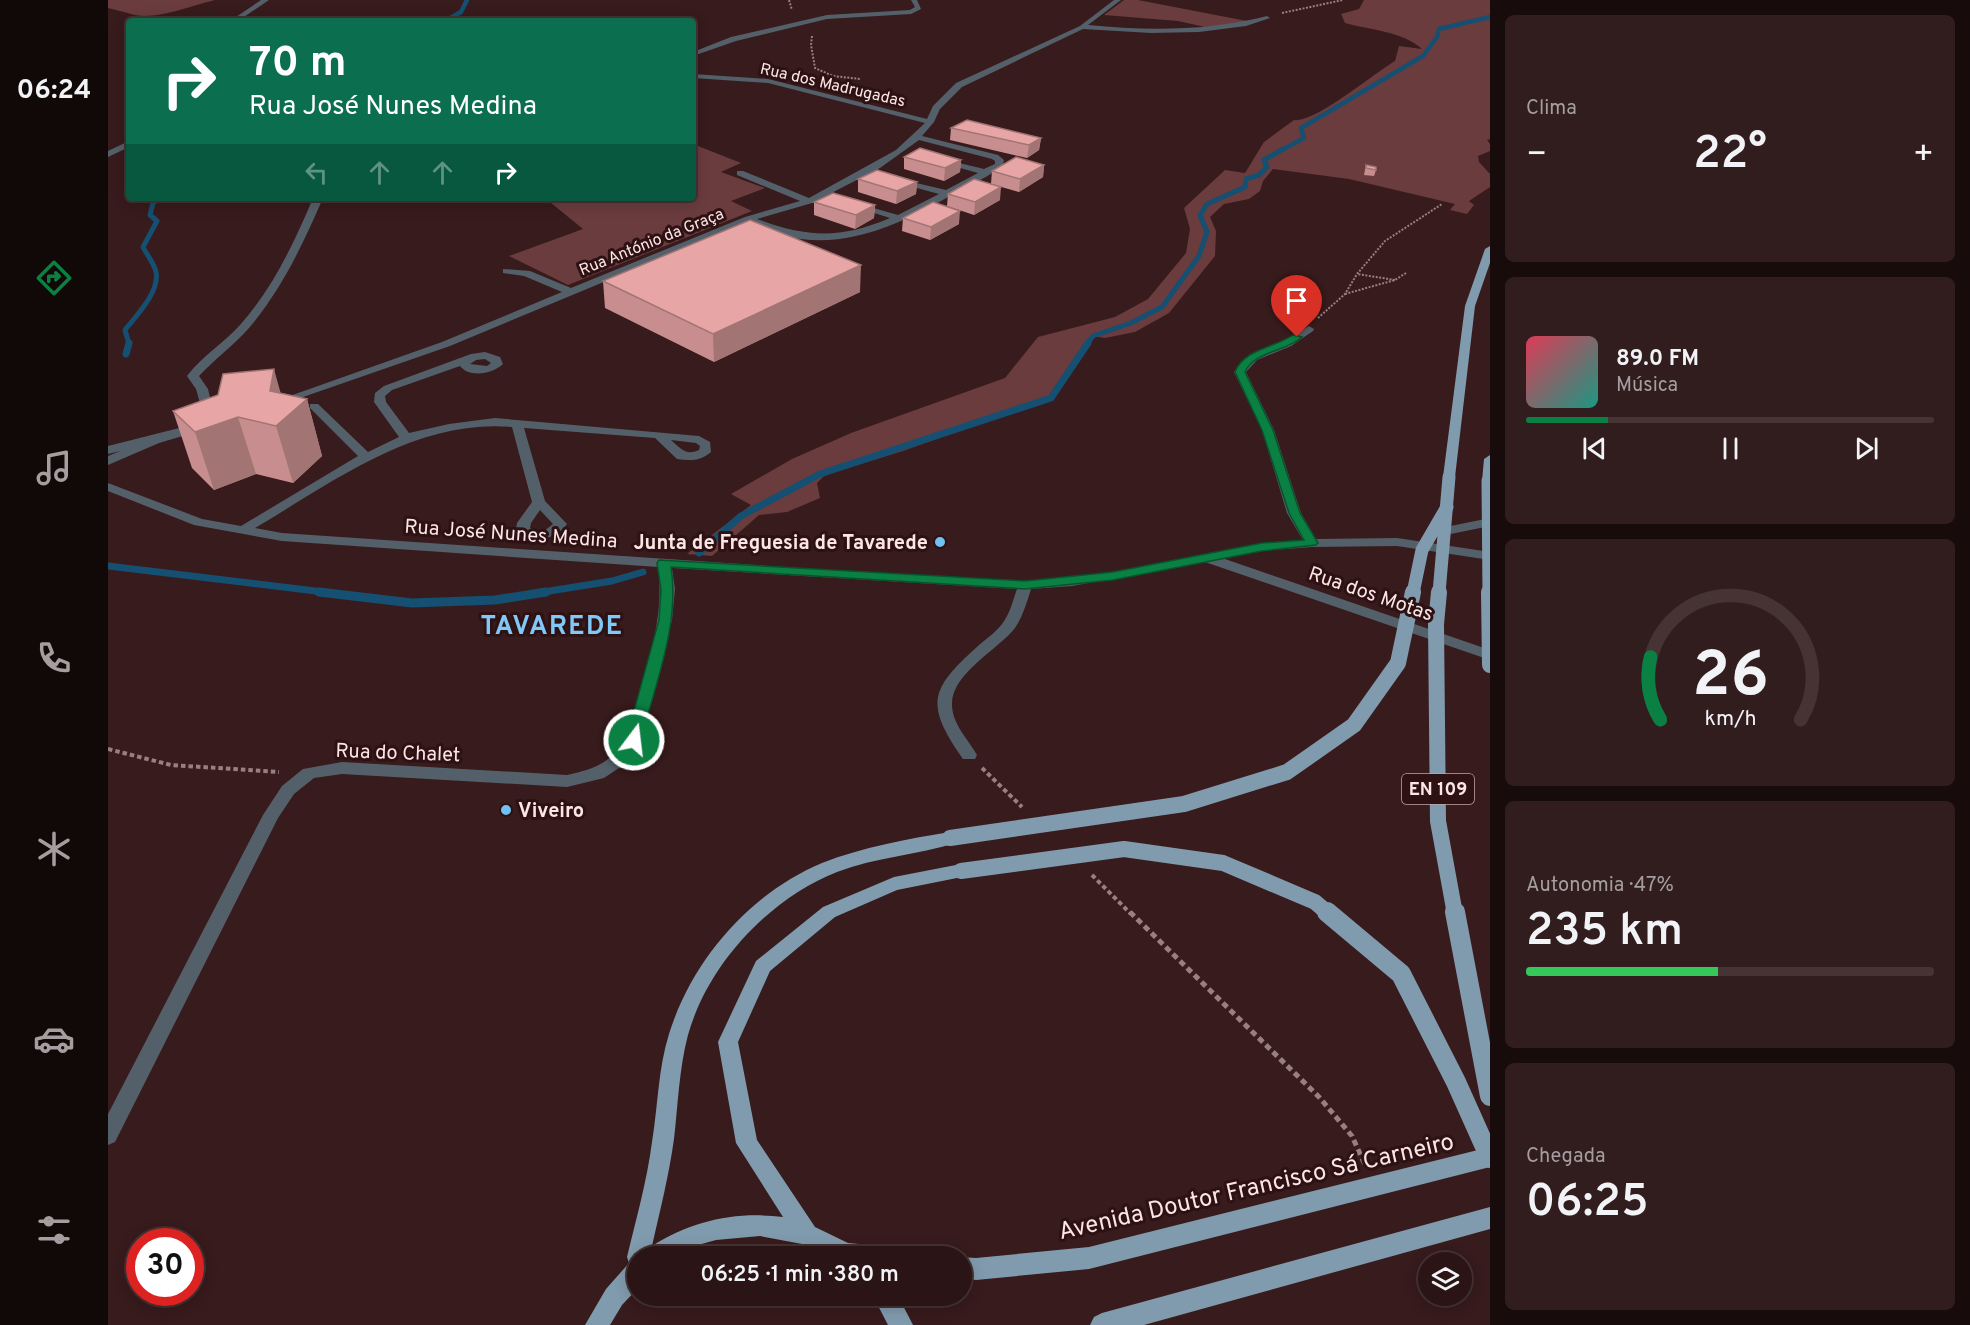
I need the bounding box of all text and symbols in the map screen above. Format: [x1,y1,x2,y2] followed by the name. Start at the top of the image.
[249,38,347,91] text: 70 m
[150,42,228,120] icon: right
[758,60,907,112] street label: Rua dos Madrugadas
[17,74,91,108] text: 06:24
[249,90,537,124] text: Rua José Nunes Medina
[1526,96,1577,122] text: Clima
[1693,127,1767,184] text: 22°
[1526,135,1547,177] text: −
[1913,135,1934,177] text: +
[300,156,333,189] icon: left
[363,156,396,189] icon: ahead
[426,156,459,189] icon: ahead
[489,156,522,189] icon: right
[576,205,727,281] street label: Rua António da Graça
[33,257,75,299] icon: directions
[1271,275,1322,337] pin
[1280,284,1313,317] icon: arrive
[1616,346,1699,373] text: 89.0 FM
[1616,373,1678,399] text: Música
[1578,432,1611,465] icon: previous
[1714,432,1747,465] icon: pause
[1850,432,1883,465] icon: next
[33,447,75,489] icon: music
[404,515,618,555] street label: Rua José Nunes Medina
[633,531,928,557] place label: Junta de Freguesia de Tavarede
[933,535,947,549] marker: Junta de Freguesia de Tavarede
[1305,561,1436,628] street label: Rua dos Motas
[480,611,624,644] district label: TAVAREDE
[33,637,75,679] icon: phone
[1692,639,1768,718] text: 26
[1704,706,1756,733] text: km/h
[602,708,666,772] position arrow
[335,739,461,769] street label: Rua do Chalet
[1402,774,1474,804] road number: EN 109
[518,799,584,825] place label: Viveiro
[499,803,513,817] marker: Viveiro
[33,828,75,870] icon: climate
[1526,873,1674,899] text: Autonomia · 47%
[1526,904,1683,961] text: 235 km
[33,1018,75,1060] icon: car
[1056,1128,1457,1248] street label: Avenida Doutor Francisco Sá Carneiro
[1526,1144,1606,1170] text: Chegada
[1526,1175,1649,1232] text: 06:25
[33,1209,75,1251] icon: filters
[126,1228,204,1306] speed limit sign: 30
[1418,1252,1472,1306] map controls
[1418,1252,1472,1306] button: layers
[700,1262,899,1289] text: 06:25 · 1 min · 380 m

